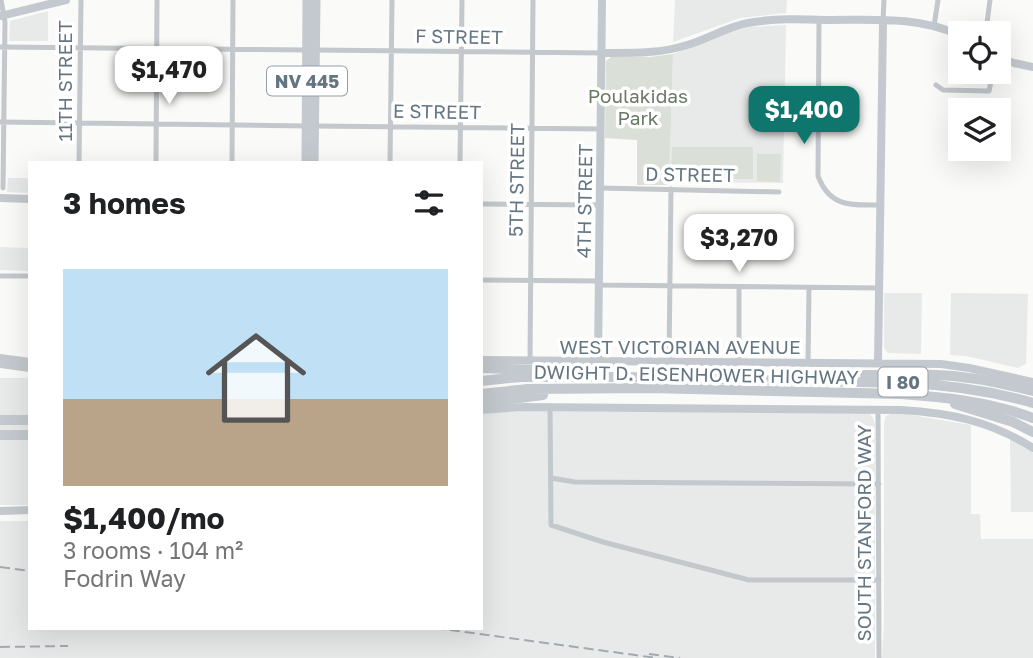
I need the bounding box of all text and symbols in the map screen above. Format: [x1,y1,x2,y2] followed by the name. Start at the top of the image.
[53,20,76,142] street label: 11TH STREET
[948,21,1011,161] map controls
[948,21,1011,84] button: locate
[415,24,503,48] street label: F STREET
[112,46,226,106] pin: $1,470
[131,55,207,83] text: $1,470
[267,66,347,96] road number: NV 445
[588,84,688,129] park label: Poulakidas Park
[747,86,861,146] pin: $1,400
[765,95,843,123] text: $1,400
[948,98,1011,161] button: layers
[393,99,481,123] street label: E STREET
[504,123,528,237] street label: 5TH STREET
[572,143,597,258] street label: 4TH STREET
[645,162,735,186] street label: D STREET
[410,184,448,222] icon: filters
[63,185,186,221] text: 3 homes
[682,215,796,274] pin: $3,270
[700,223,778,251] text: $3,270
[193,315,319,441] icon: home
[559,335,801,358] street label: WEST VICTORIAN AVENUE
[533,360,859,388] street label: DWIGHT D. EISENHOWER HIGHWAY
[878,368,928,396] road number: I 80
[852,425,875,641] street label: SOUTH STANFORD WAY
[63,500,225,536] text: $1,400/mo
[63,536,243,564] text: 3 rooms · 104 m²
[63,564,186,592] text: Fodrin Way

